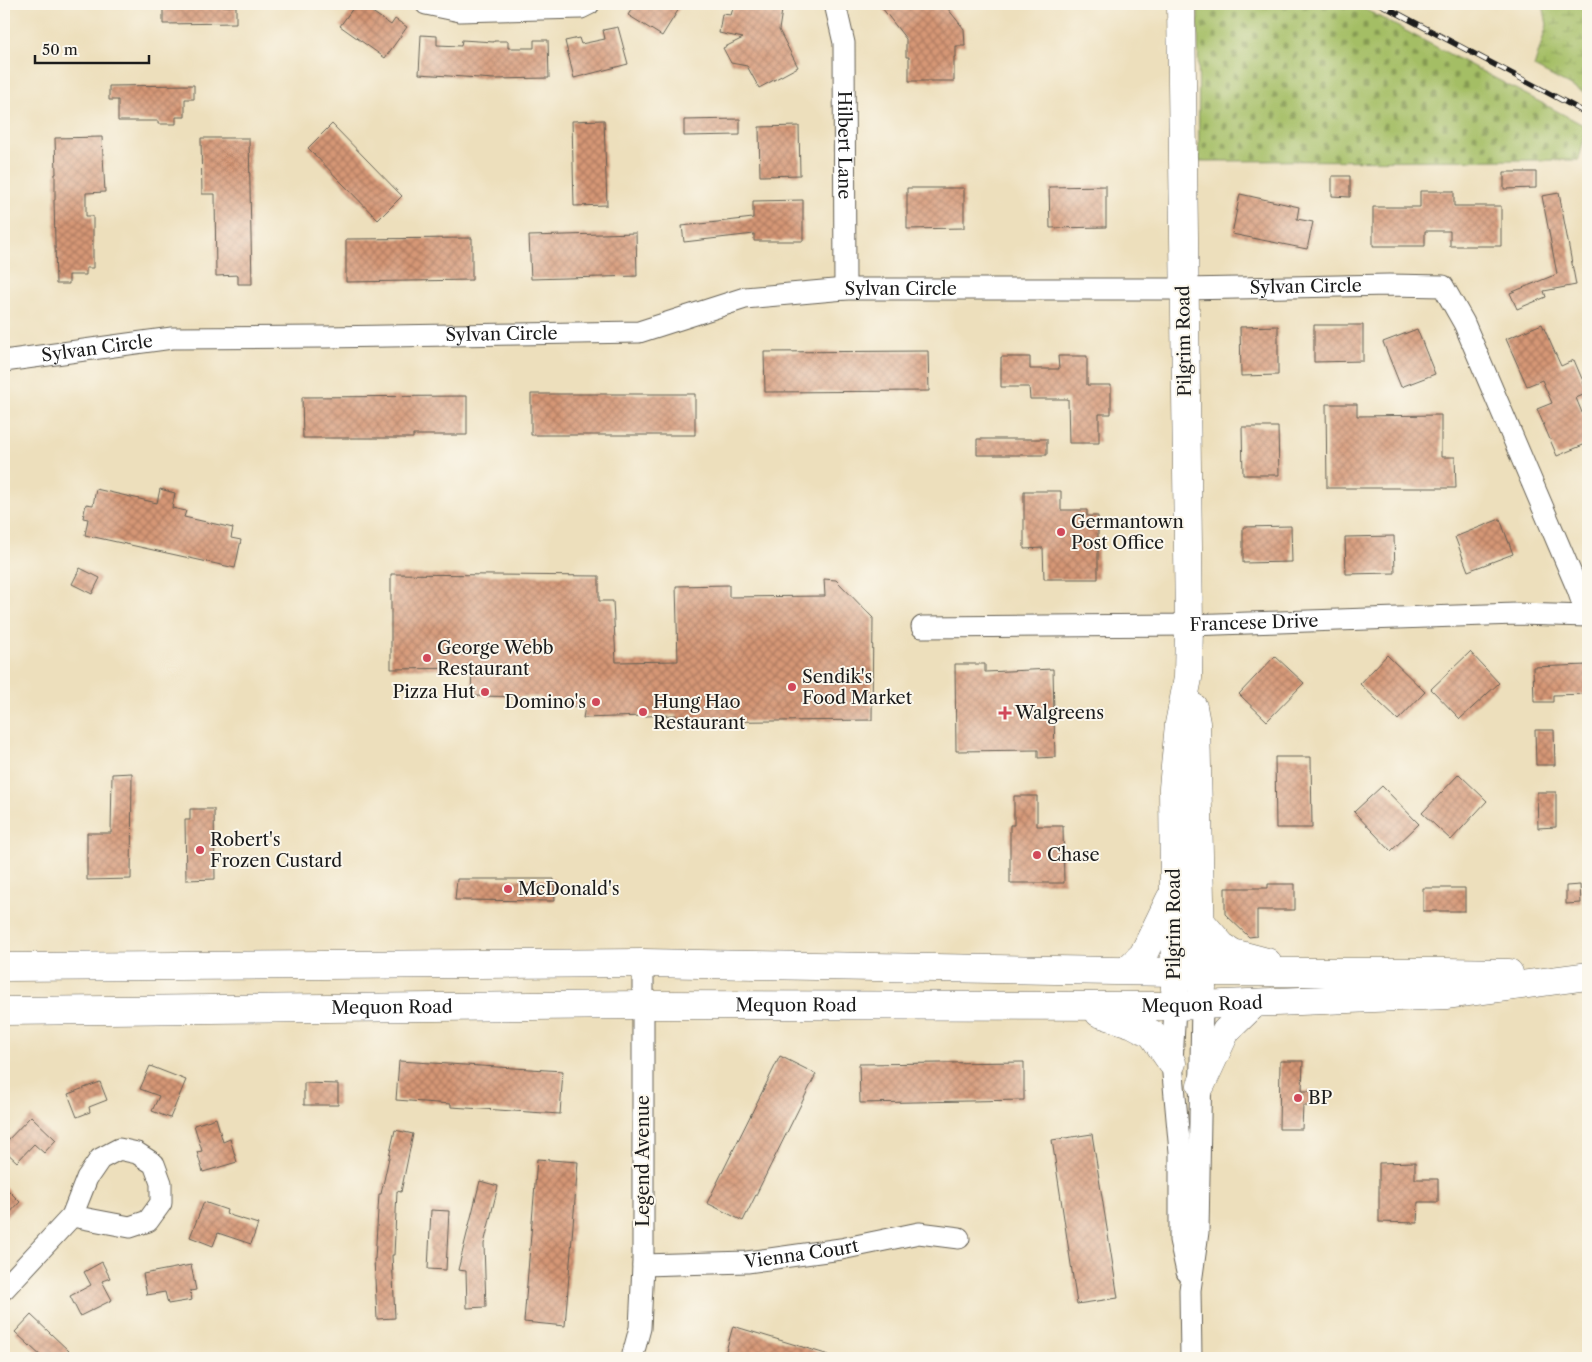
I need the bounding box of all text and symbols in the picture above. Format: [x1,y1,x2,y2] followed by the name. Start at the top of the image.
[35,32,149,64] scale bar
[42,40,78,59] text: 50 m
[833,91,856,199] street label: Hilbert Lane
[1249,275,1362,299] street label: Sylvan Circle
[845,278,957,300] street label: Sylvan Circle
[1172,285,1196,397] street label: Pilgrim Road
[445,322,558,346] street label: Sylvan Circle
[40,330,154,367] street label: Sylvan Circle
[1071,511,1184,554] place label: Germantown Post Office
[1055,526,1067,538] marker: Germantown Post Office
[1189,610,1319,636] street label: Francese Drive
[437,637,554,680] place label: George Webb Restaurant
[421,652,433,664] marker: George Webb Restaurant
[802,666,913,709] place label: Sendik's Food Market
[392,681,476,703] place label: Pizza Hut
[786,681,798,693] marker: Sendik's Food Market
[479,686,491,698] marker: Pizza Hut
[505,691,586,713] place label: Domino's
[653,691,746,734] place label: Hung Hao Restaurant
[590,696,602,708] marker: Domino's
[1014,702,1104,724] place label: Walgreens
[637,706,649,718] marker: Hung Hao Restaurant
[999,707,1011,719] marker: Walgreens
[210,829,342,872] place label: Robert's Frozen Custard
[194,844,206,856] marker: Robert's Frozen Custard
[1047,844,1100,866] place label: Chase
[1031,849,1043,861] marker: Chase
[1163,868,1185,980] street label: Pilgrim Road
[518,878,620,900] place label: McDonald's
[502,883,514,895] marker: McDonald's
[1141,991,1263,1017] street label: Mequon Road
[735,994,857,1016] street label: Mequon Road
[331,996,453,1019] street label: Mequon Road
[1308,1087,1333,1109] place label: BP
[1292,1092,1304,1104] marker: BP
[632,1095,654,1227] street label: Legend Avenue
[742,1235,861,1273] street label: Vienna Court

